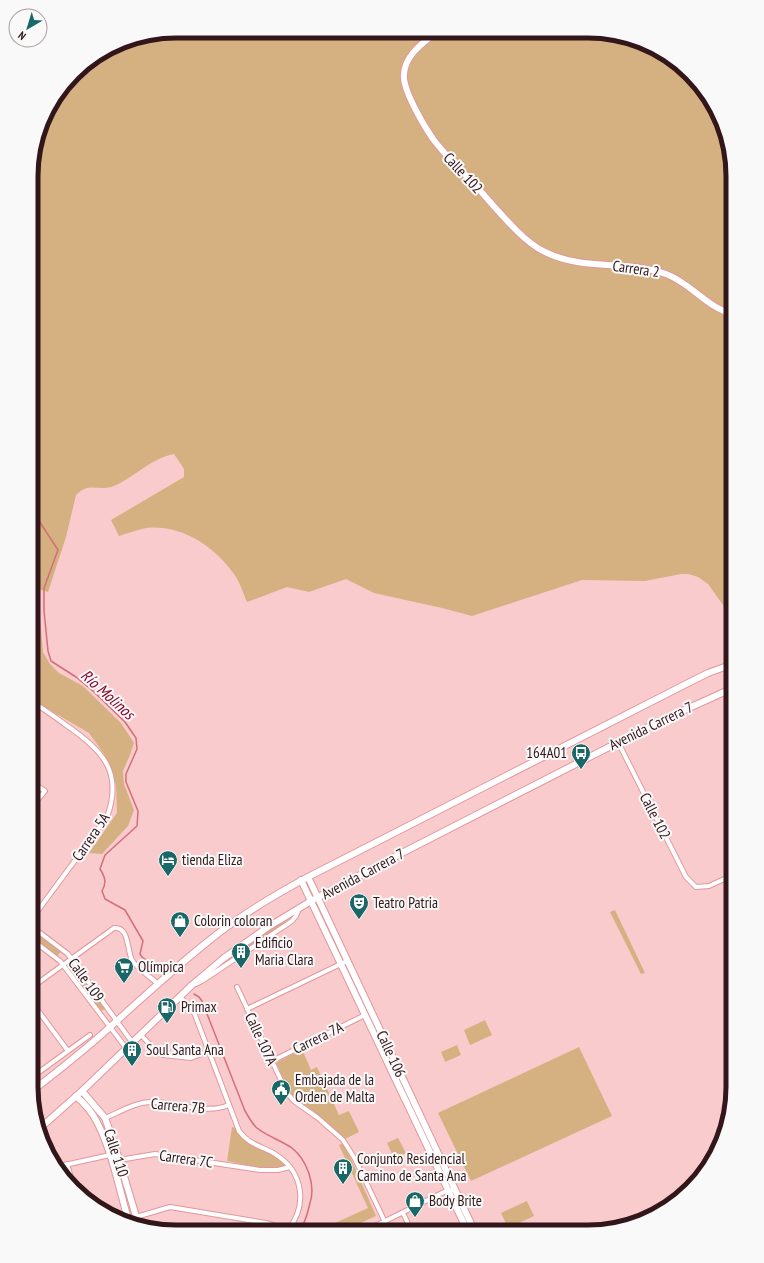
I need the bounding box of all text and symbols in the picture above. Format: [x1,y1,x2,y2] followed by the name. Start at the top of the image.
[8,8,48,48] north arrow
[15,29,28,43] text: N
[440,148,487,197] street label: Calle 102
[611,256,661,281] street label: Carrera 2
[77,665,140,724] water label: Río Molinos
[606,697,696,754] street label: Avenida Carrera 7
[570,742,592,770] bus stop icon: 164A01
[526,743,567,762] place label: 164A01
[636,789,675,842] street label: Calle 102
[68,808,114,865] street label: Carrera 5A
[318,844,408,903] street label: Avenida Carrera 7
[157,849,179,877] hotel icon: tienda Eliza
[182,850,242,869] place label: tienda Eliza
[348,892,370,920] theatre icon: Teatro Patria
[373,893,438,912] place label: Teatro Patria
[169,910,191,938] shop icon: Colorin coloran
[194,911,272,930] place label: Colorin coloran
[255,933,314,969] place label: Edificio Maria Clara
[230,941,252,969] building icon: Edificio Maria Clara
[64,954,109,1005] street label: Calle 109
[113,956,135,984] supermarket icon: Olímpica
[138,957,184,976] place label: Olímpica
[156,996,178,1024] fuel station icon: Primax
[181,997,217,1016] place label: Primax
[241,1009,282,1069] street label: Calle 107A
[289,1017,347,1058] street label: Carrera 7A
[372,1027,411,1080] street label: Calle 106
[121,1039,143,1067] building icon: Soul Santa Ana
[146,1040,224,1059] place label: Soul Santa Ana
[295,1070,375,1106] place label: Embajada de la Orden de Malta
[270,1078,292,1106] public building icon: Embajada de la Orden de Malta
[150,1094,206,1117] street label: Carrera 7B
[100,1126,133,1179] street label: Calle 110
[158,1145,214,1172] street label: Carrera 7C
[357,1149,466,1185] place label: Conjunto Residencial Camino de Santa Ana
[332,1157,354,1185] building icon: Conjunto Residencial Camino de Santa Ana
[404,1190,426,1218] shop icon: Body Brite
[429,1191,482,1210] place label: Body Brite

